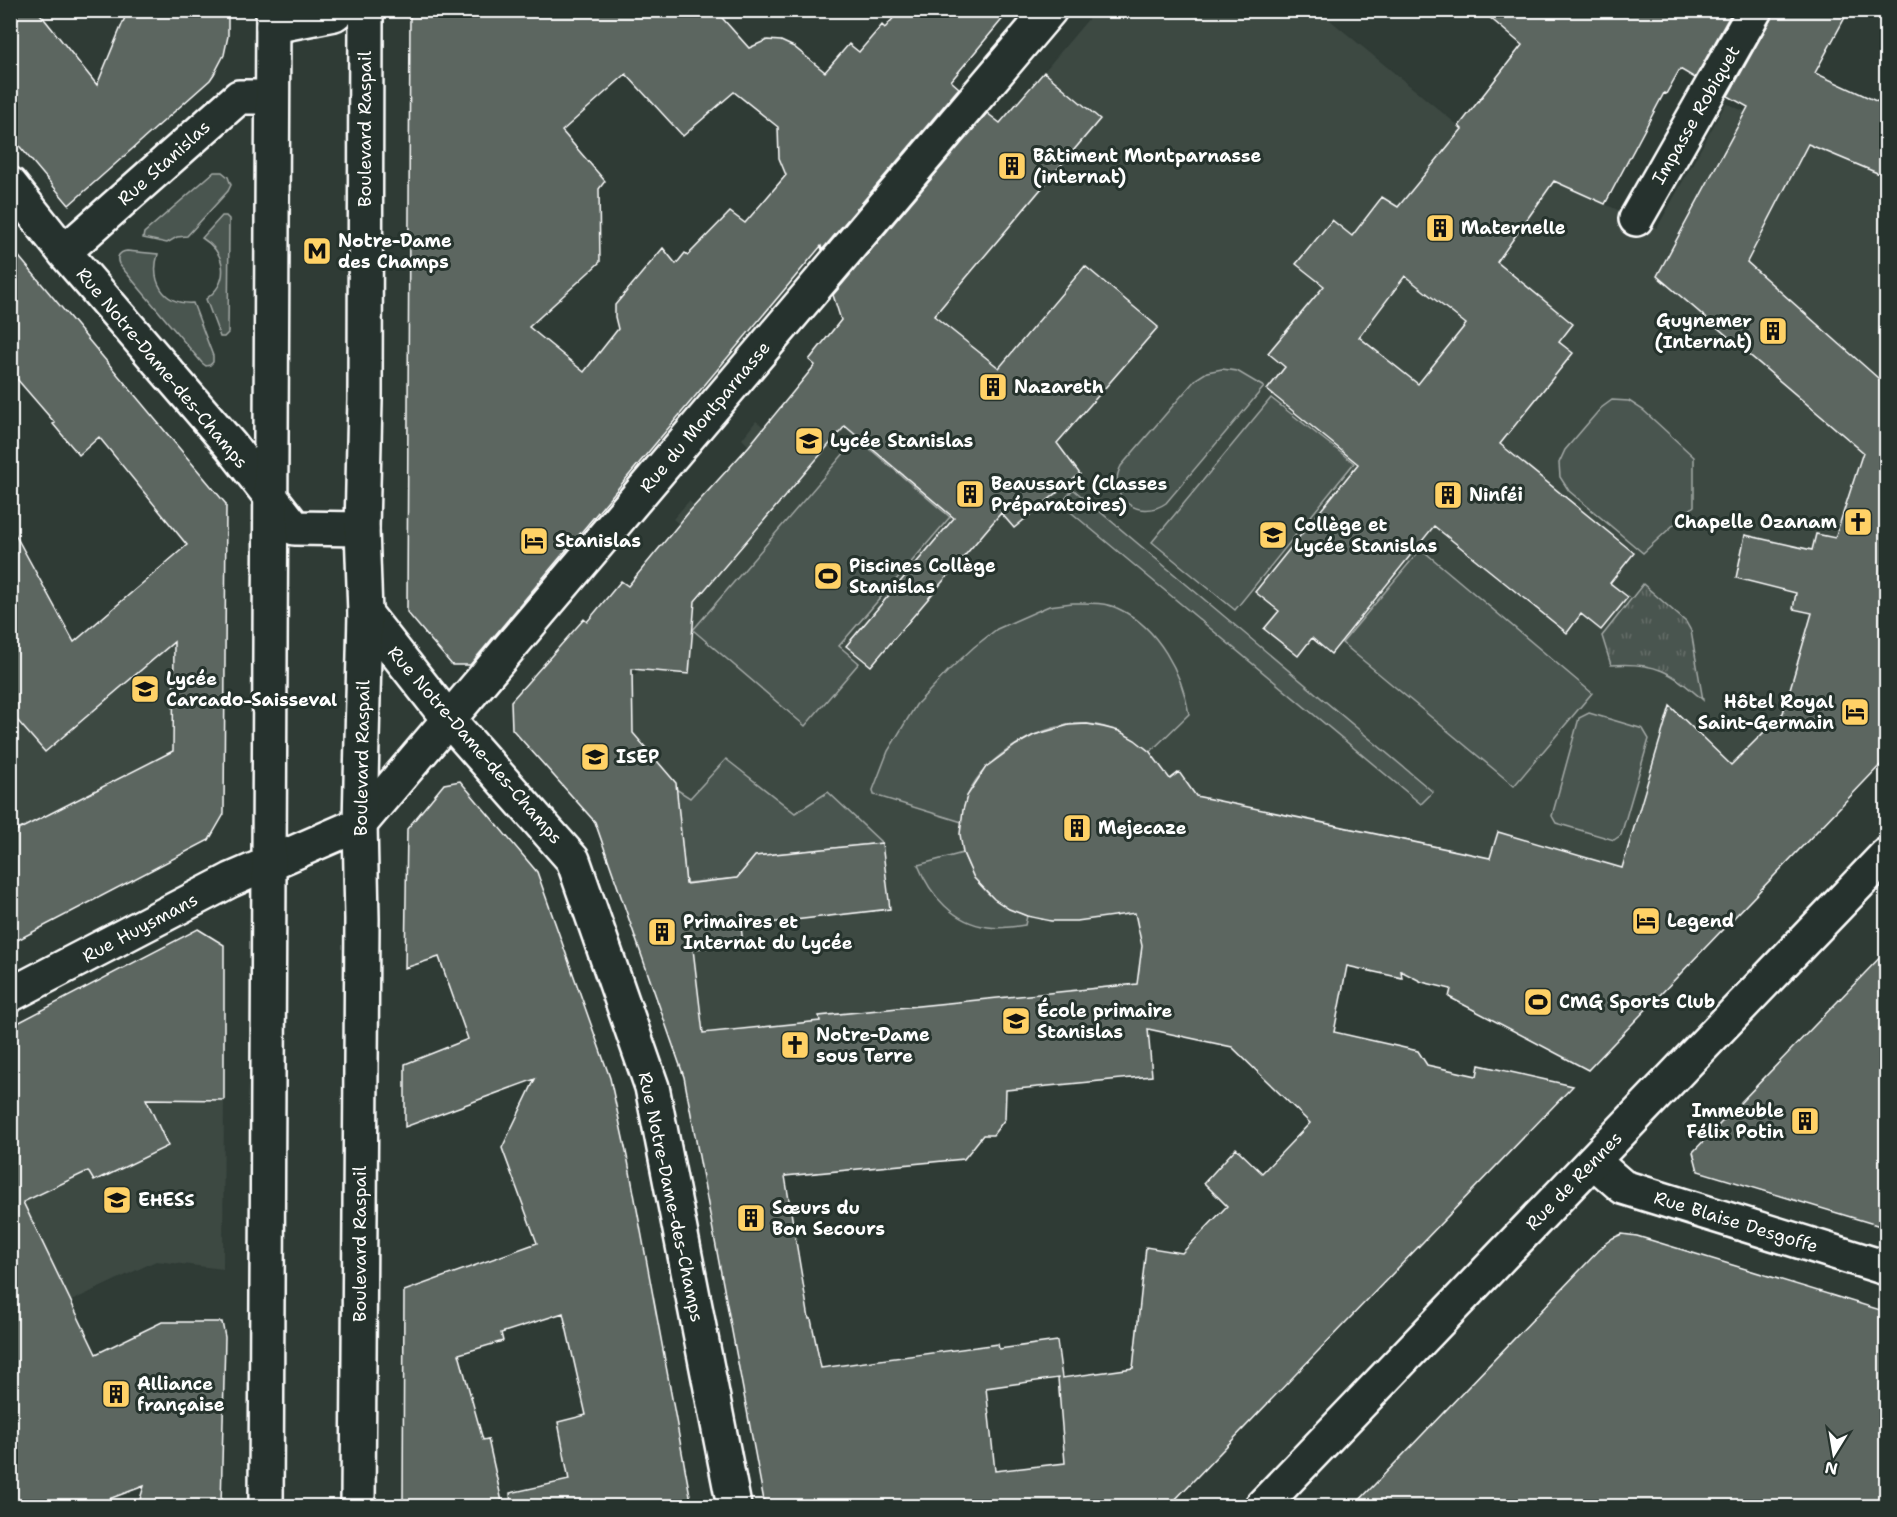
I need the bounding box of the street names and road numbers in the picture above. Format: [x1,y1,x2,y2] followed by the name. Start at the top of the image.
[1647,41,1746,189] street label: Impasse Robiquet
[353,50,377,207] street label: Boulevard Raspail
[113,115,215,211] street label: Rue Stanislas
[71,263,253,473] street label: Rue Notre-Dame-des-Champs
[634,336,776,498] street label: Rue du Montparnasse
[382,641,568,849] street label: Rue Notre-Dame-des-Champs
[349,679,375,836] street label: Boulevard Raspail
[78,888,202,968] street label: Rue Huysmans
[633,1070,709,1324] street label: Rue Notre-Dame-des-Champs
[1521,1126,1627,1236] street label: Rue de Rennes
[348,1165,372,1322] street label: Boulevard Raspail
[1651,1186,1821,1258] street label: Rue Blaise Desgoffe

